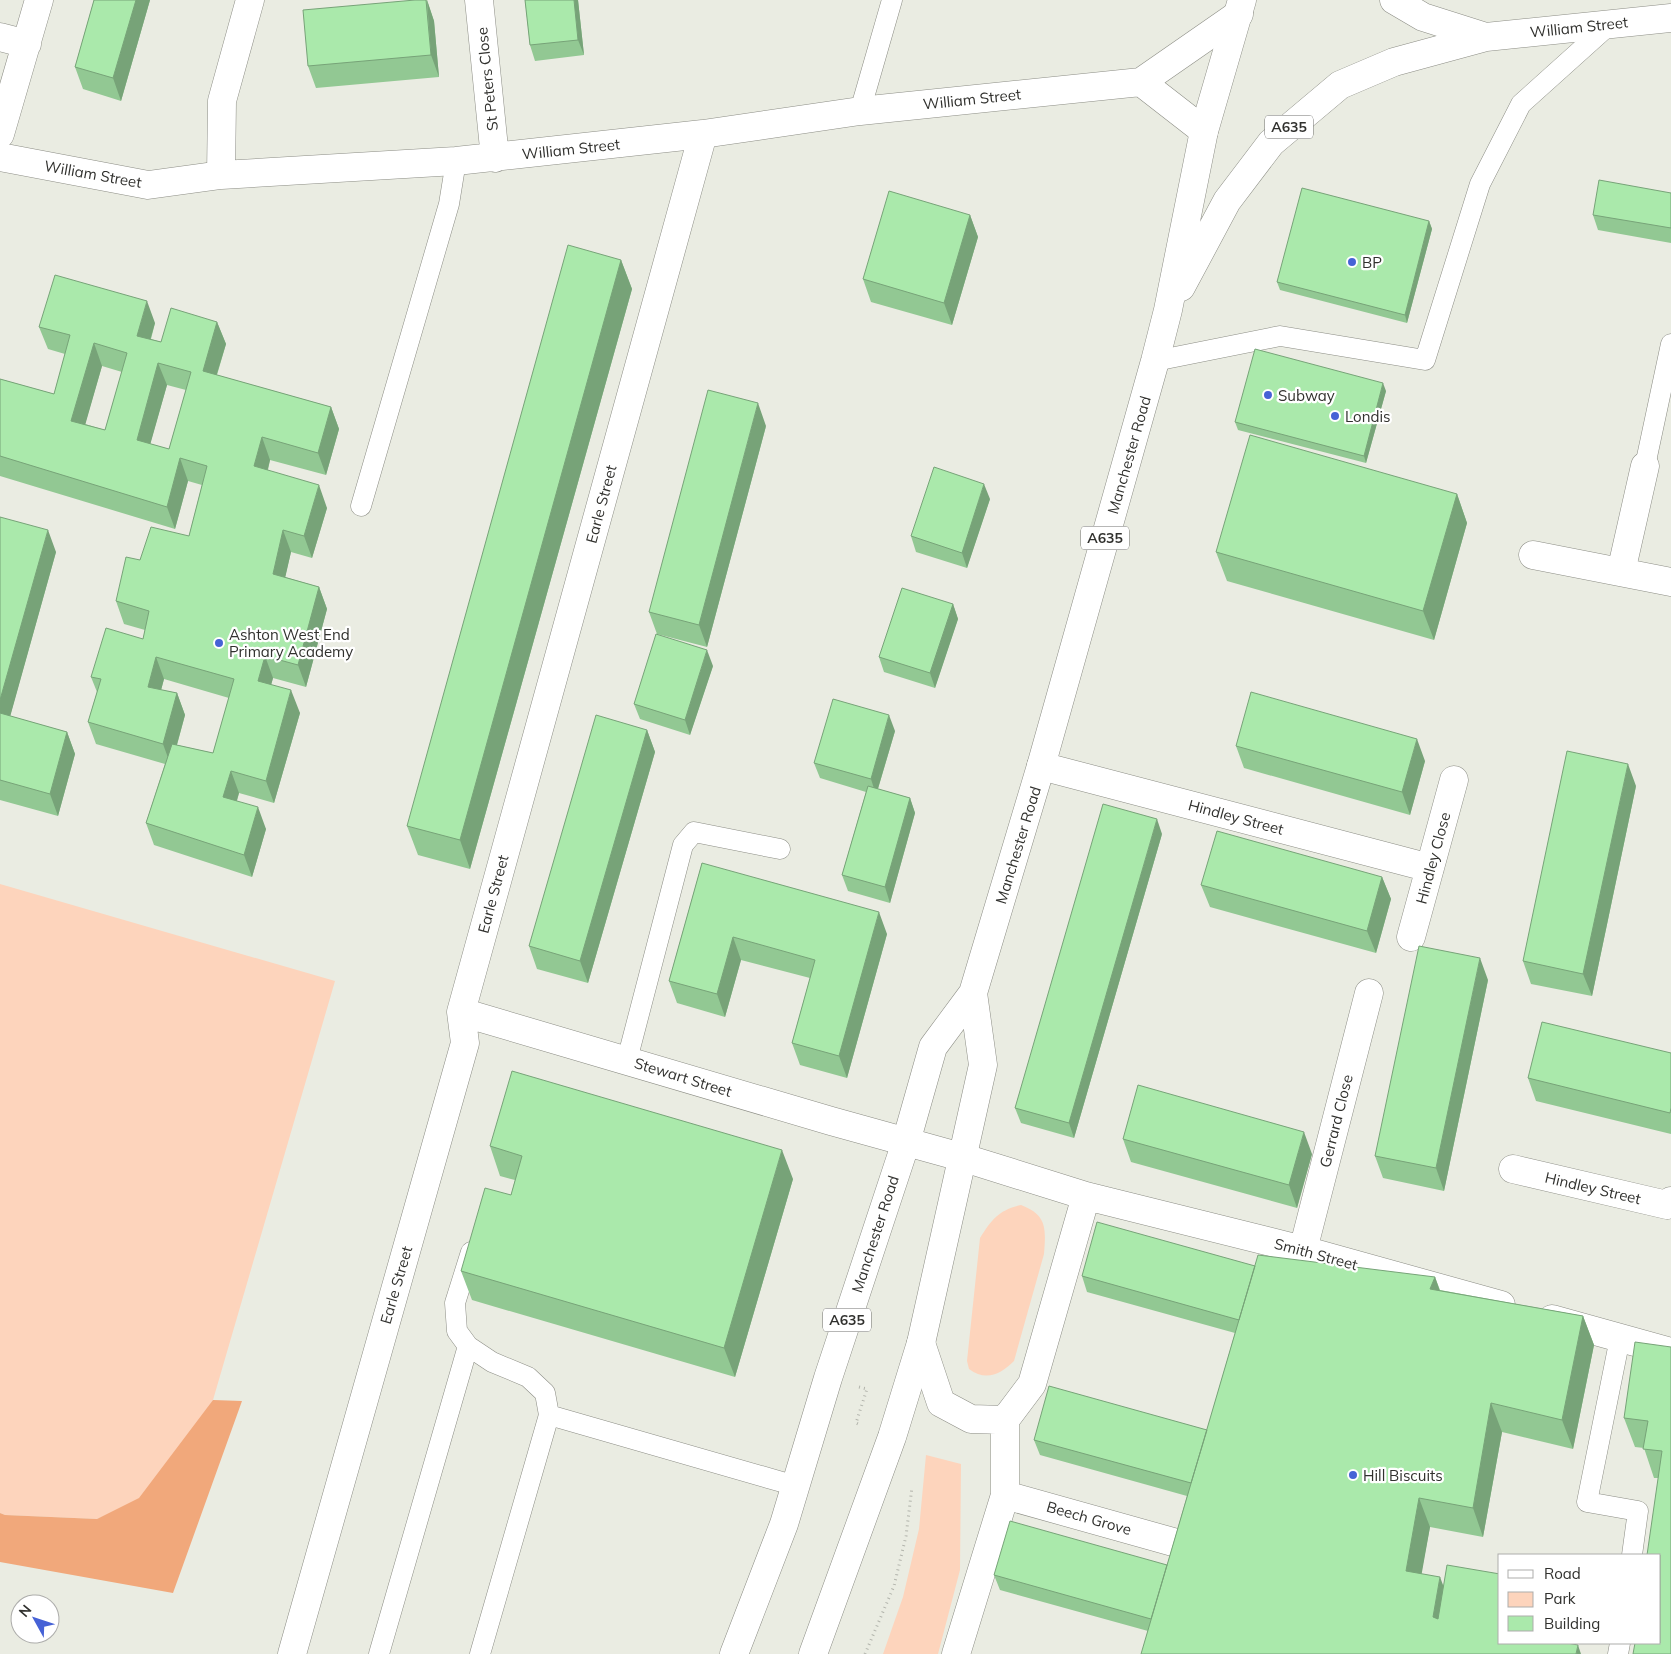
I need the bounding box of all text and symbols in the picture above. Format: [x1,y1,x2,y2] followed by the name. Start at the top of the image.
[1529,12,1629,42] street label: William Street
[472,26,502,132] street label: St Peters Close
[922,84,1022,114] street label: William Street
[1265,115,1313,138] road number: A635
[521,134,621,164] street label: William Street
[43,156,143,192] street label: William Street
[1362,253,1382,272] place label: BP
[1346,256,1358,268] marker: BP
[1278,386,1335,405] place label: Subway
[1262,389,1274,401] marker: Subway
[1103,394,1155,516] street label: Manchester Road
[1345,407,1390,426] place label: Londis
[1329,410,1341,422] marker: Londis
[581,463,621,545] street label: Earle Street
[1081,526,1129,550] road number: A635
[229,625,353,661] place label: Ashton West End Primary Academy
[213,637,225,649] marker: Ashton West End Primary Academy
[991,784,1045,906] street label: Manchester Road
[1186,795,1286,839] street label: Hindley Street
[1412,810,1454,906] street label: Hindley Close
[473,853,513,935] street label: Earle Street
[632,1053,734,1101] street label: Stewart Street
[1315,1073,1357,1169] street label: Gerrard Close
[1543,1168,1643,1208] street label: Hindley Street
[847,1173,903,1295] street label: Manchester Road
[1272,1234,1360,1274] street label: Smith Street
[376,1244,416,1326] street label: Earle Street
[823,1308,871,1332] road number: A635
[1363,1466,1443,1485] place label: Hill Biscuits
[1347,1469,1359,1481] marker: Hill Biscuits
[1044,1497,1134,1539] street label: Beech Grove
[1498,1554,1661,1644] legend
[1544,1564,1581,1583] text: Road
[1544,1589,1576,1608] text: Park
[10,1594,60,1644] north arrow
[15,1601,35,1620] text: N
[1544,1614,1600,1633] text: Building

